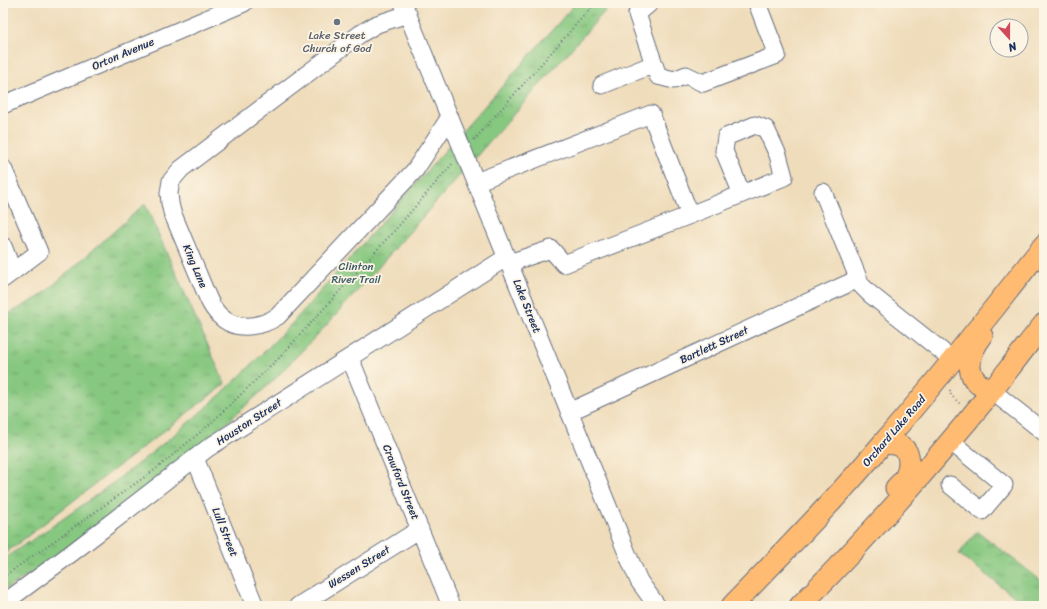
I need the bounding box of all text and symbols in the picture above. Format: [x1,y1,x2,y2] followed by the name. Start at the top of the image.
[332,17,342,27] marker: Lake Street Church of God
[989,18,1029,58] north arrow
[303,26,372,58] place label: Lake Street Church of God
[89,32,158,76] street label: Orton Avenue
[1005,36,1020,57] text: N
[177,241,213,291] street label: King Lane
[331,257,381,289] park label: Clinton River Trail
[508,276,547,336] street label: Lake Street
[676,320,752,369] street label: Bartlett Street
[857,390,931,471] street label: Orchard Lake Road
[212,393,286,450] street label: Houston Street
[377,441,425,523] street label: Crawford Street
[206,504,244,560] street label: Lull Street
[324,540,394,594] street label: Wessen Street

